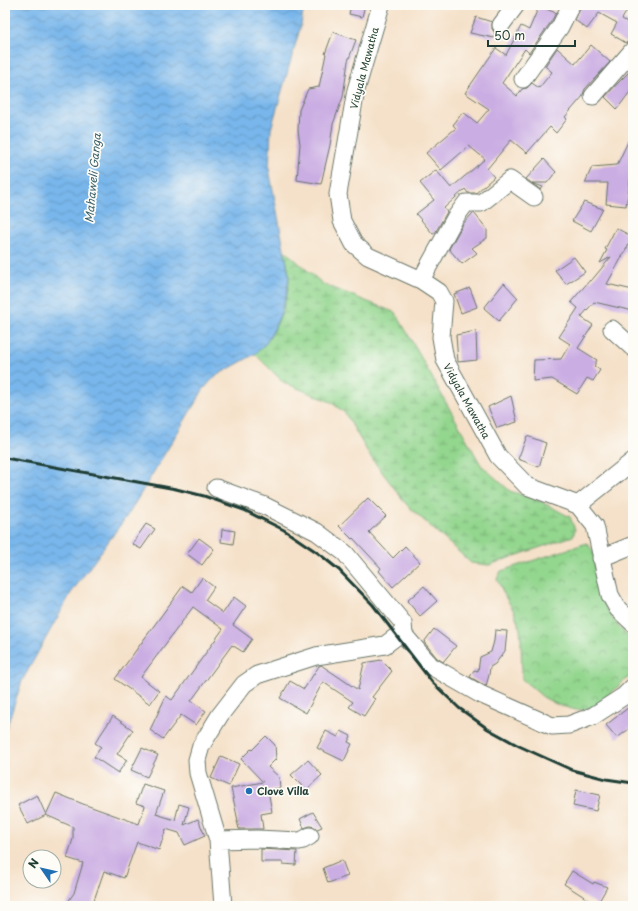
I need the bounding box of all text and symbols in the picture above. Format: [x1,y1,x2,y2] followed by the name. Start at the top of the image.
[488,22,575,48] scale bar
[345,24,383,111] street label: Vidyala Mawatha
[494,26,525,44] text: 50 m
[80,132,105,223] water label: Mahaweli Ganga
[440,360,495,442] street label: Vidyala Mawatha
[257,783,309,798] place label: Clove Villa
[244,786,254,796] marker: Clove Villa
[22,849,62,889] north arrow
[24,855,43,871] text: N

